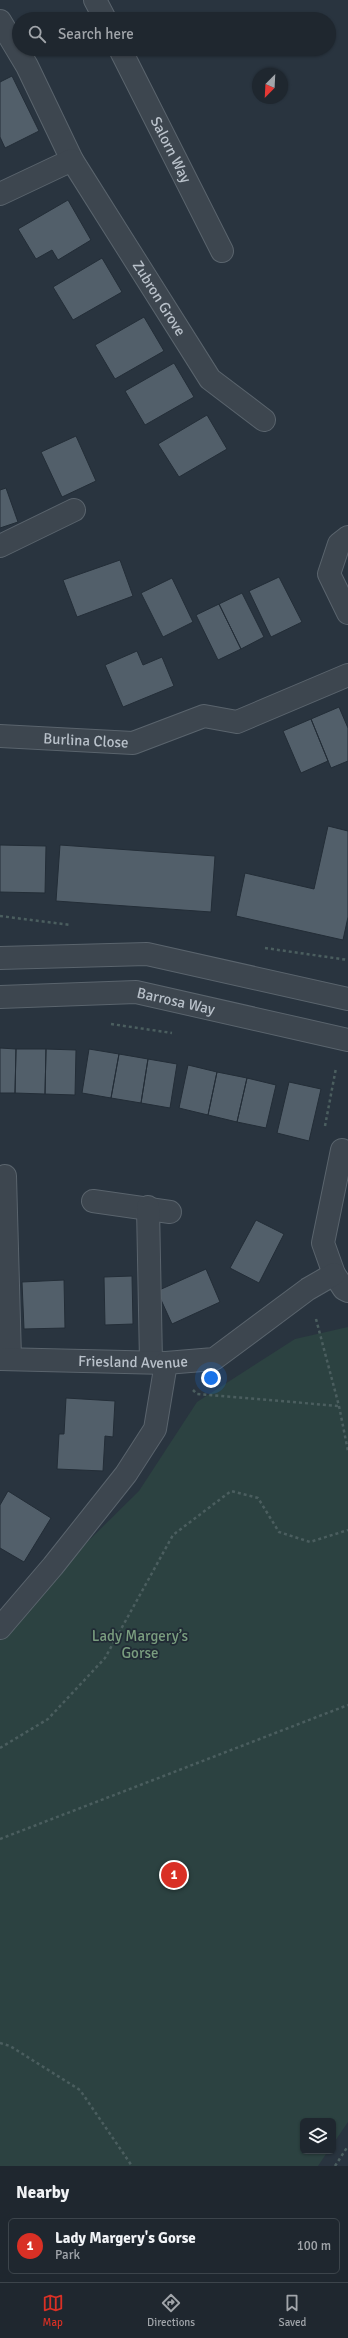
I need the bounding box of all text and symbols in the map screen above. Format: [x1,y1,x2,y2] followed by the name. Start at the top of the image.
[12,12,336,56] search box
[26,23,48,45] icon: search
[58,25,134,43] text: Search here
[252,68,288,104] north arrow
[147,114,195,186] street label: Salorn Way
[129,257,189,339] street label: Zubron Grove
[43,729,129,752] street label: Burlina Close
[135,983,217,1019] street label: Barrosa Way
[78,1352,189,1372] street label: Friesland Avenue
[201,1368,221,1388] your location
[92,1627,189,1662] park label: Lady Margery’s Gorse
[161,1860,187,1890] pin: 1
[300,2118,336,2154] map controls
[300,2118,336,2154] button: layers
[16,2182,69,2203] text: Nearby
[55,2229,196,2247] text: Lady Margery's Gorse
[26,2238,34,2254] text: 1
[297,2238,331,2254] text: 100 m
[55,2247,80,2263] text: Park
[42,2292,64,2329] tab: Map
[147,2292,195,2329] tab: Directions
[279,2292,306,2329] tab: Saved

